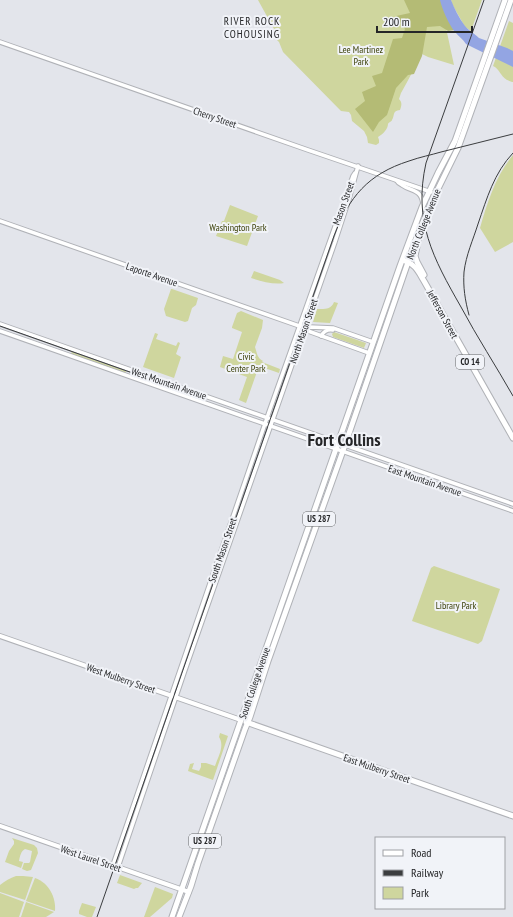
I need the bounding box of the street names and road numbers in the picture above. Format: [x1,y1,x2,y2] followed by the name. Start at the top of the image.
[191,104,238,131] street label: Cherry Street
[330,179,357,227] street label: Mason Street
[403,187,444,261] street label: North College Avenue
[124,260,179,289] street label: Laporte Avenue
[423,287,461,341] street label: Jefferson Street
[286,297,321,365] street label: North Mason Street
[456,355,484,369] road number: CO 14
[130,365,208,402] street label: West Mountain Avenue
[387,462,463,499] street label: East Mountain Avenue
[303,512,335,526] road number: US 287
[205,516,240,584] street label: South Mason Street
[236,646,273,721] street label: South College Avenue
[85,661,157,696] street label: West Mulberry Street
[342,751,412,786] street label: East Mulberry Street
[189,834,221,848] road number: US 287
[59,842,123,875] street label: West Laurel Street

